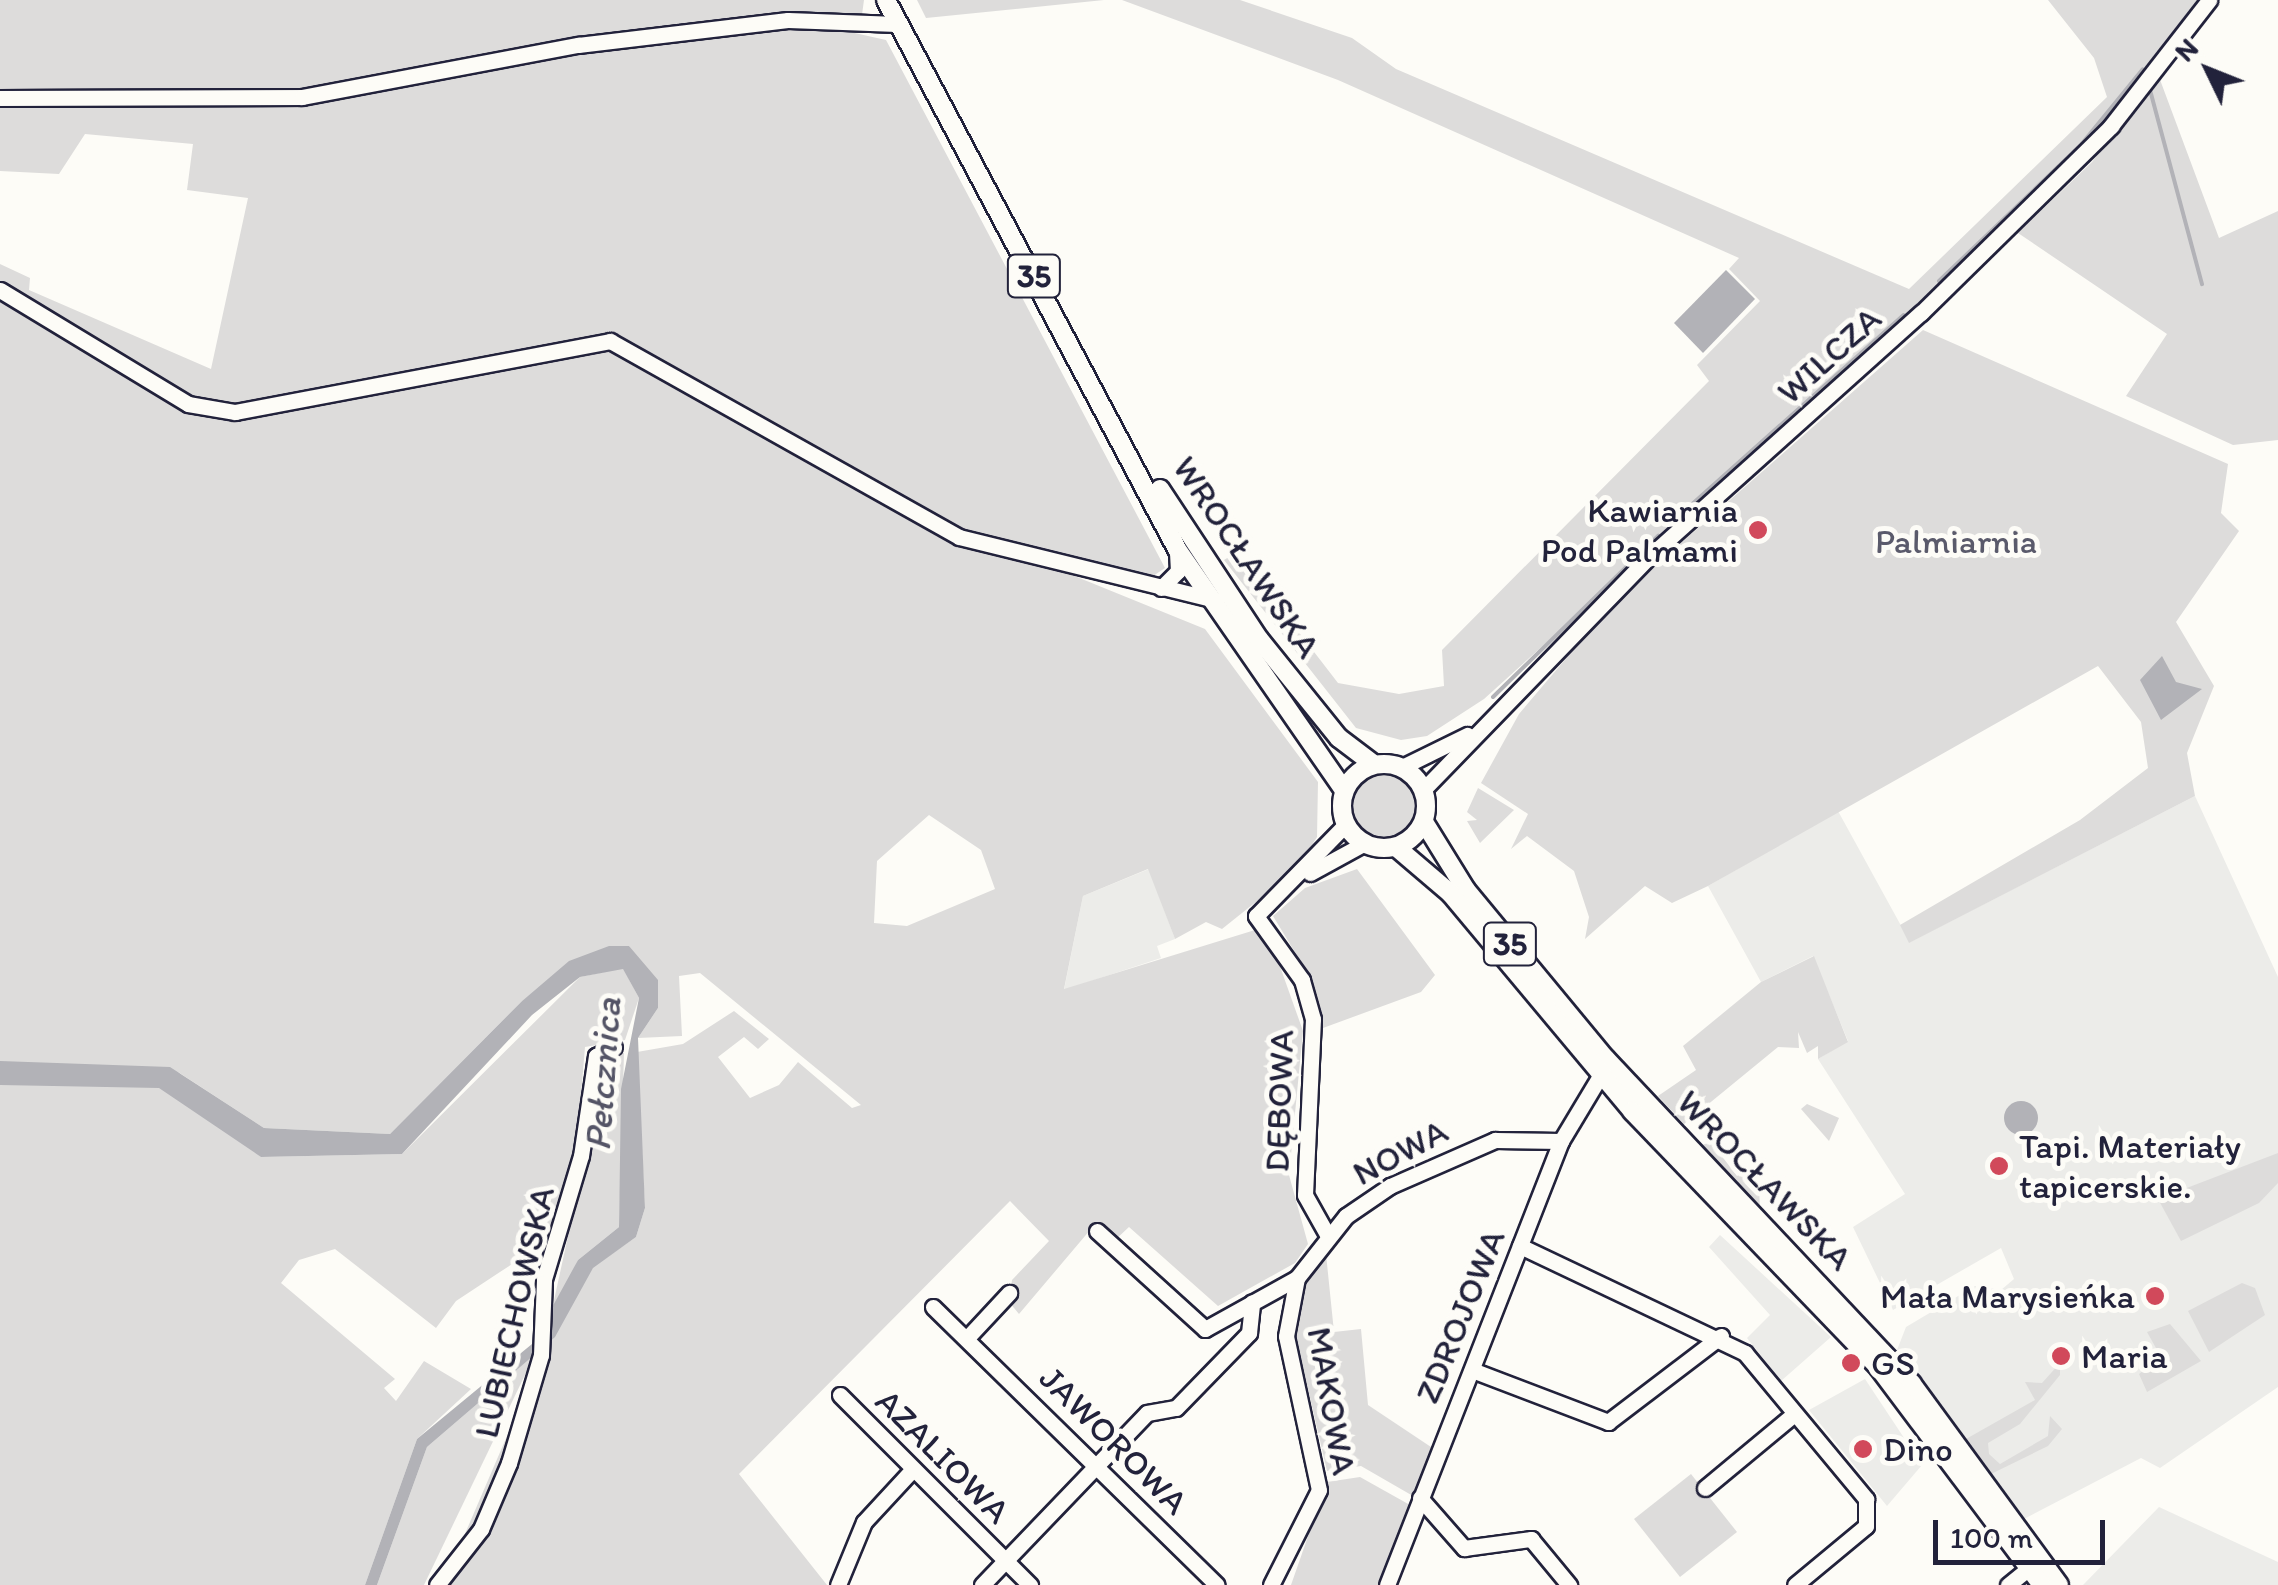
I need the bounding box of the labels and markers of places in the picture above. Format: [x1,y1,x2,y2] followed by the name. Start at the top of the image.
[1543,489,1738,571] place label: Kawiarnia Pod Palmami
[1747,519,1769,541] marker: Kawiarnia Pod Palmami
[2019,1125,2240,1207] place label: Tapi. Materiały tapicerskie.
[1988,1155,2010,1177] marker: Tapi. Materiały tapicerskie.
[1880,1275,2135,1317] place label: Mała Marysieńka
[2144,1285,2166,1307] marker: Mała Marysieńka
[2081,1335,2168,1377] place label: Maria
[1871,1342,1915,1384] place label: GS
[2050,1345,2072,1367] marker: Maria
[1840,1352,1862,1374] marker: GS
[1883,1428,1953,1470] place label: Dino
[1852,1438,1874,1460] marker: Dino

